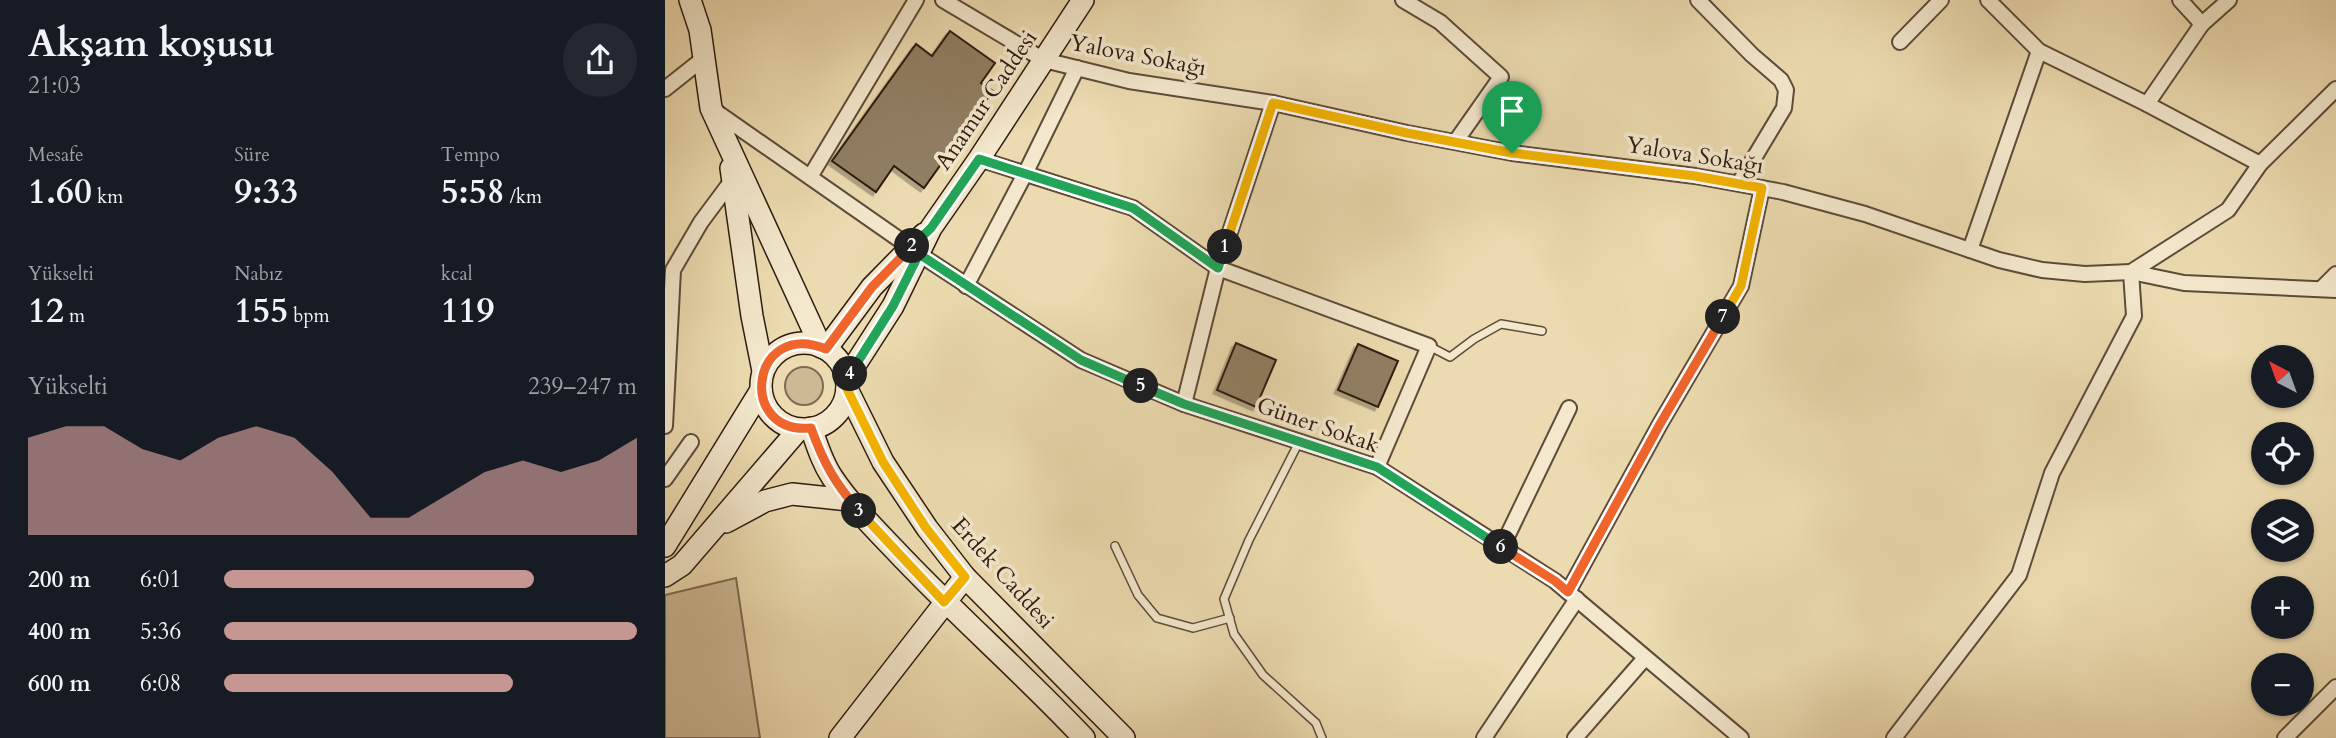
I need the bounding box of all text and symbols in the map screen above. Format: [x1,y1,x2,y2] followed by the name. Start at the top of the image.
[28,18,275,70] text: Akşam koşusu
[563,23,637,97] button: share
[928,24,1044,176] street label: Anamur Caddesi
[1067,27,1209,83] street label: Yalova Sokağı
[28,70,81,101] text: 21:03
[1482,81,1542,153] pin
[1493,92,1531,130] icon: arrive
[1624,129,1766,181] street label: Yalova Sokağı
[28,142,84,168] text: Mesafe
[234,142,270,168] text: Süre
[441,142,500,168] text: Tempo
[28,168,92,216] text: 1.60
[234,168,298,216] text: 9:33
[441,168,505,216] text: 5:58
[92,184,123,210] text: km
[505,184,542,210] text: /km
[895,229,929,264] pin: 2
[1207,230,1243,264] pin: 1
[907,232,916,258] text: 2
[1220,233,1229,259] text: 1
[28,261,94,287] text: Yükselti
[234,261,283,287] text: Nabız
[441,261,473,287] text: kcal
[28,287,64,335] text: 12
[234,287,288,335] text: 155
[441,287,494,335] text: 119
[1705,300,1741,334] pin: 7
[64,303,85,329] text: m
[288,303,330,329] text: bpm
[1718,303,1727,329] text: 7
[2251,345,2313,408] north arrow
[2251,345,2314,716] map controls
[833,356,867,392] pin: 4
[845,360,854,386] text: 4
[1123,368,1159,404] pin: 5
[28,371,108,402] text: Yükselti
[528,371,637,402] text: 239–247 m
[1136,372,1145,398] text: 5
[1253,390,1384,461] street label: Güner Sokak
[2251,422,2314,485] button: locate
[841,494,877,528] pin: 3
[854,497,863,523] text: 3
[2251,499,2314,562] button: layers
[945,510,1061,636] street label: Erdek Caddesi
[1483,530,1519,564] pin: 6
[1496,533,1505,559] text: 6
[28,564,91,595] text: 200 m
[140,564,181,595] text: 6:01
[2251,576,2314,639] button: +
[28,616,91,647] text: 400 m
[140,616,181,647] text: 5:36
[2251,653,2314,716] button: −
[28,668,91,699] text: 600 m
[140,668,181,699] text: 6:08

